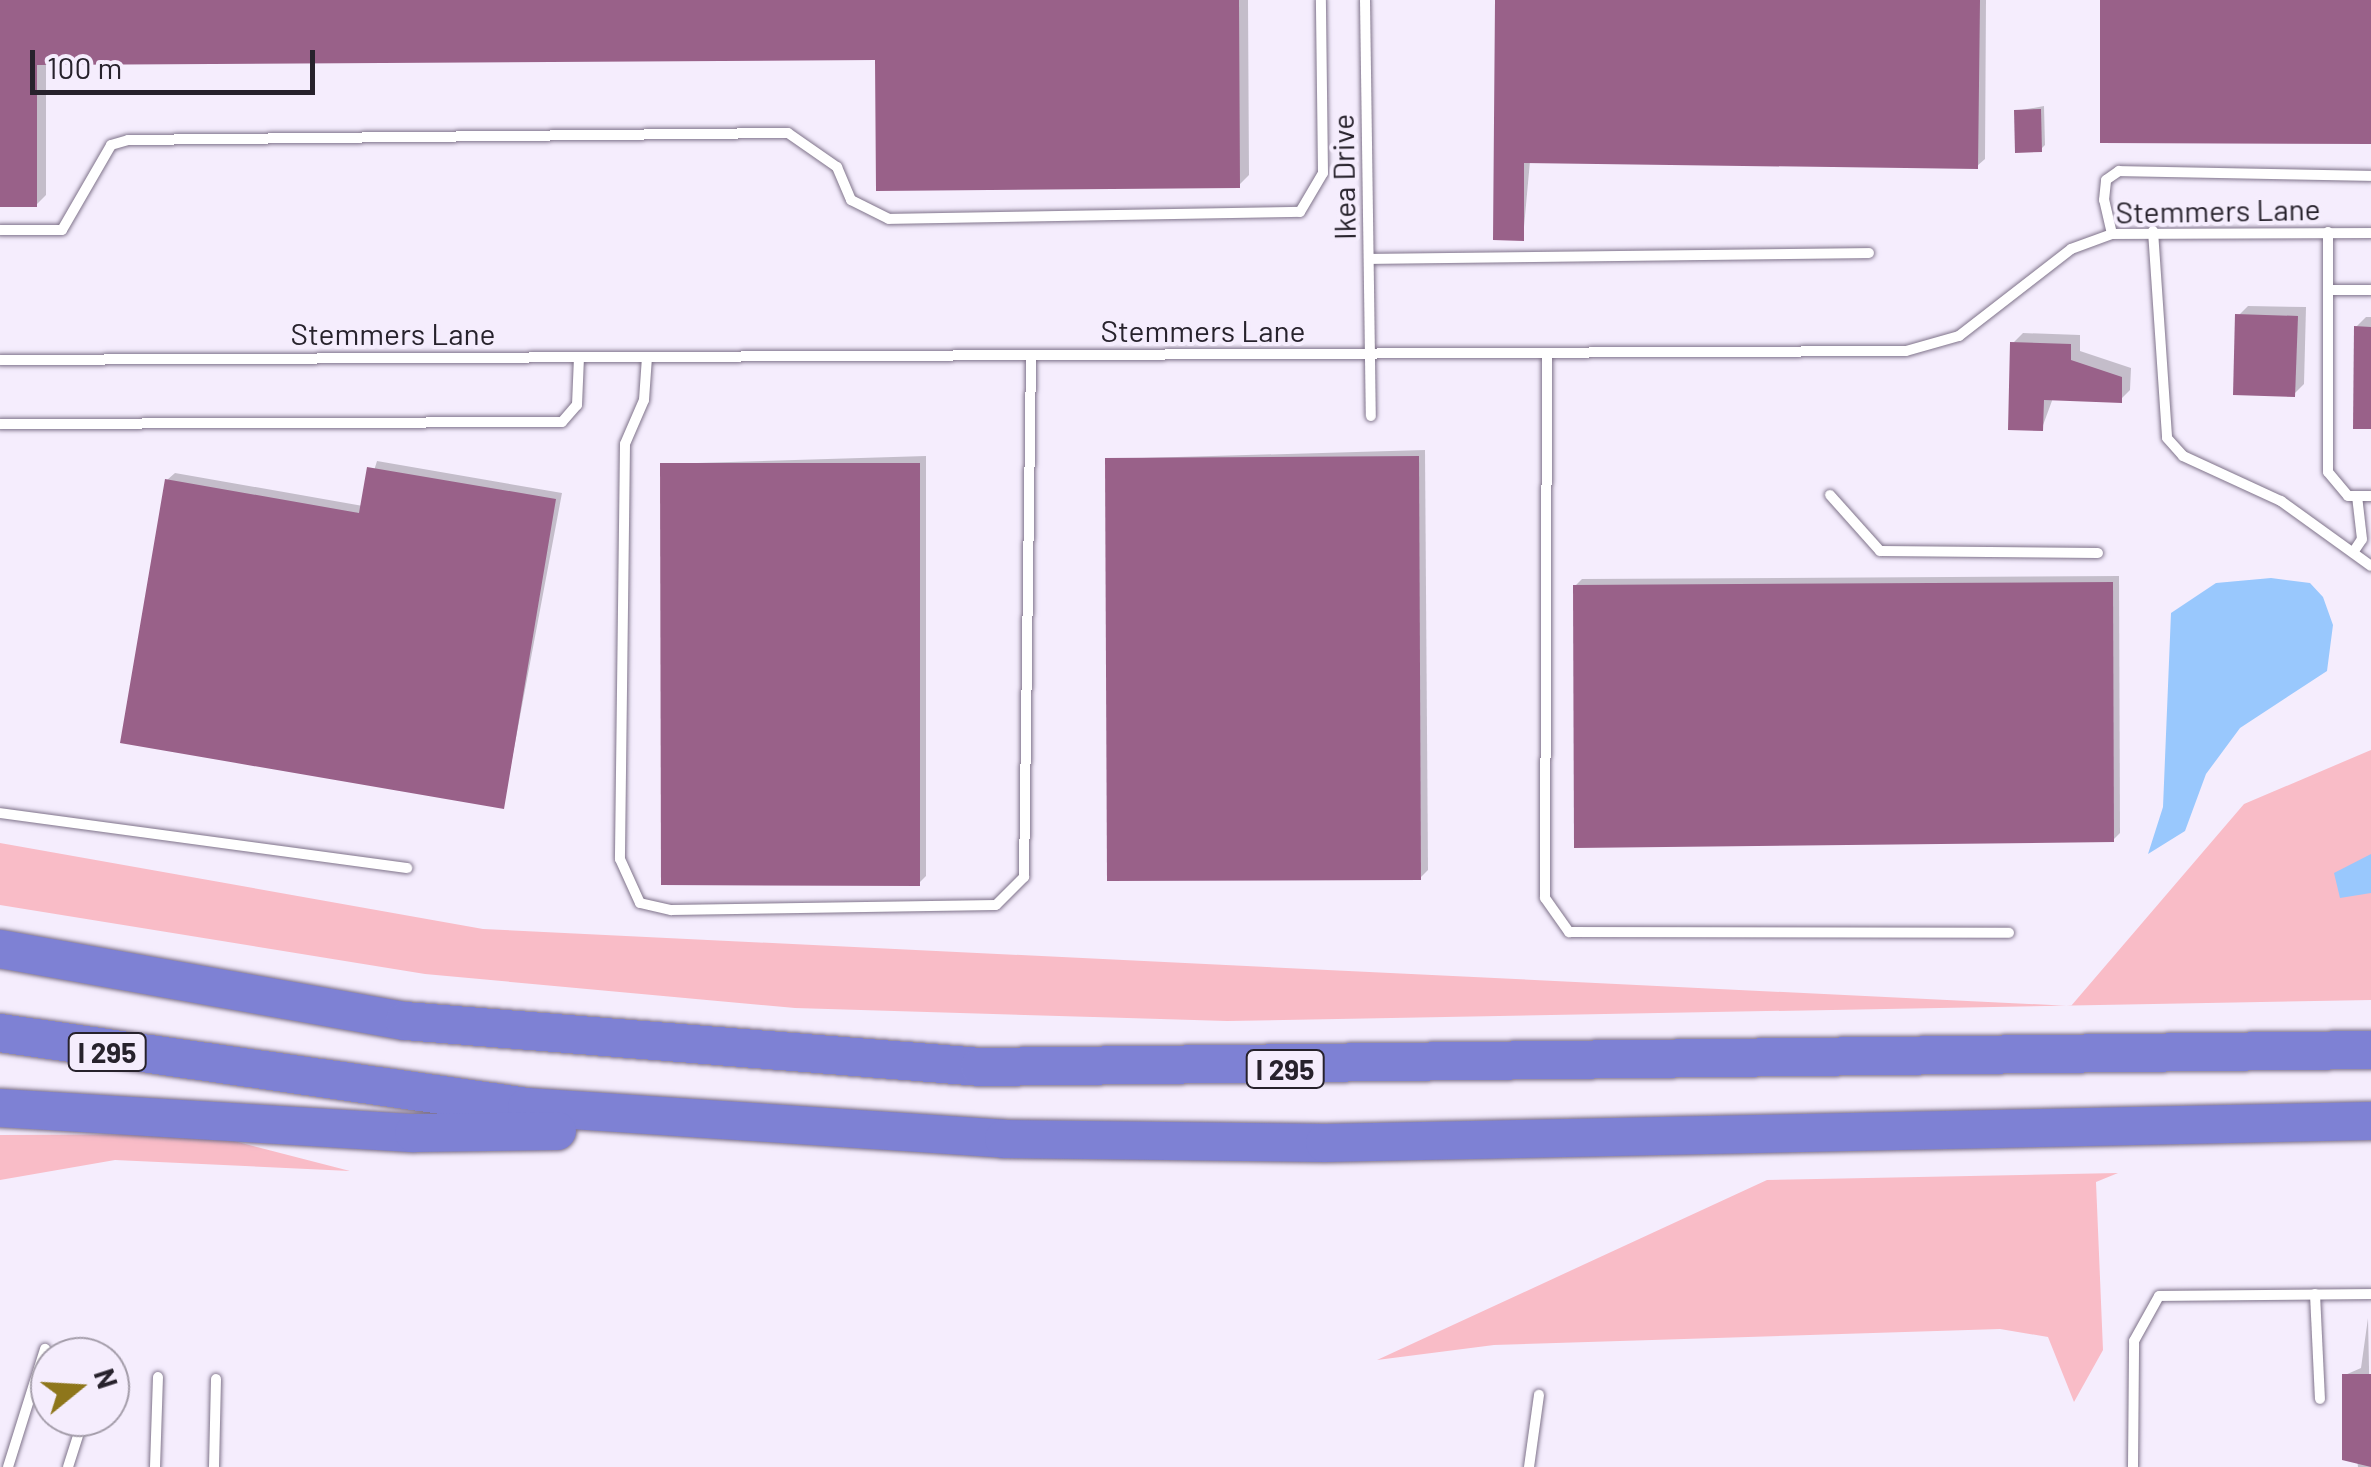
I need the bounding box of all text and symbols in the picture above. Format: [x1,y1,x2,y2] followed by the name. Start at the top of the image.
[35,30,320,92] scale bar
[47,49,122,85] text: 100 m
[1324,114,1362,240] street label: Ikea Drive
[2115,190,2321,230] street label: Stemmers Lane
[1101,312,1305,348] street label: Stemmers Lane
[291,315,495,351] street label: Stemmers Lane
[67,1029,147,1075] road number: I 295
[1245,1046,1325,1092] road number: I 295
[30,1337,130,1437] north arrow
[88,1364,126,1392] text: N

